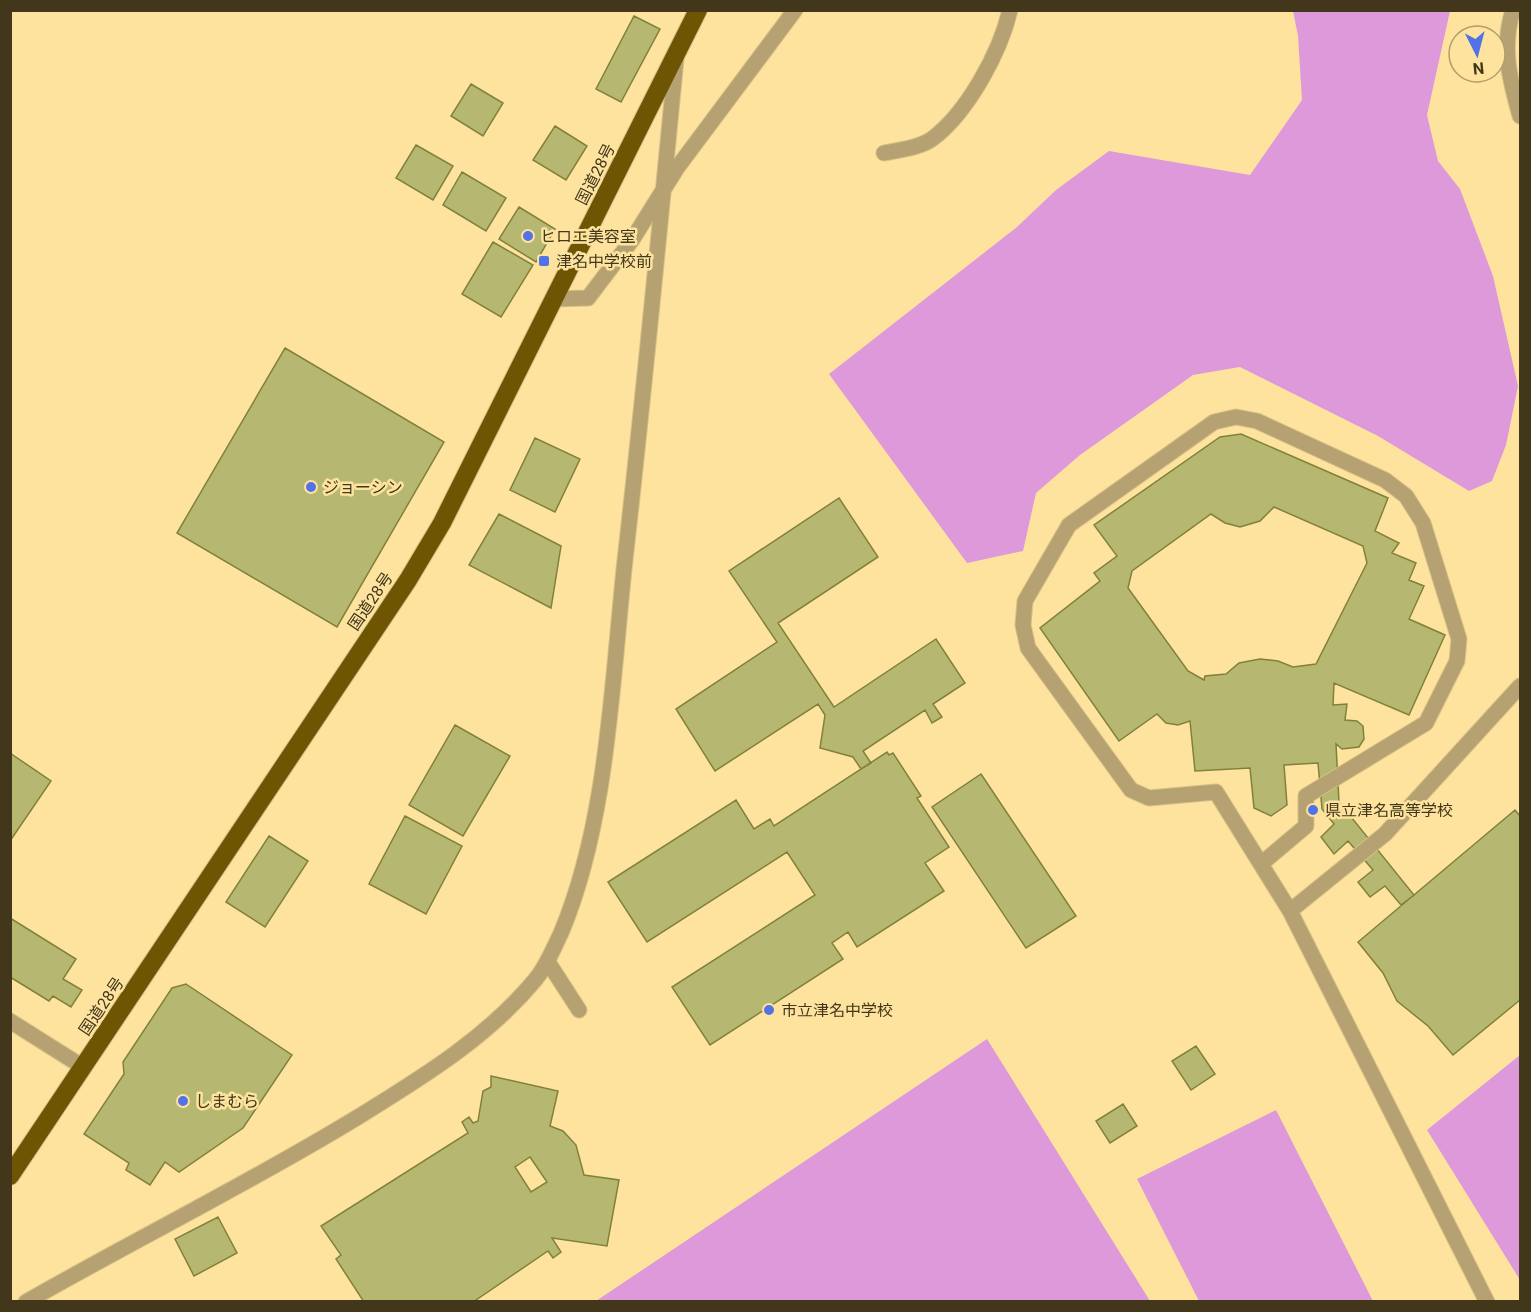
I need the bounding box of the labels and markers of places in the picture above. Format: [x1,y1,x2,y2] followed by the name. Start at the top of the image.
[540,227,636,246] place label: ヒロエ美容室
[521,229,535,243] marker: ヒロエ美容室
[556,252,652,271] place label: 津名中学校前
[537,254,551,268] marker: 津名中学校前
[323,478,403,497] place label: ジョーシン
[304,480,318,494] marker: ジョーシン
[1325,801,1453,820] place label: 県立津名高等学校
[1306,803,1320,817] marker: 県立津名高等学校
[781,1001,893,1020] place label: 市立津名中学校
[762,1003,776,1017] marker: 市立津名中学校
[195,1092,259,1111] place label: しまむら
[176,1094,190,1108] marker: しまむら

